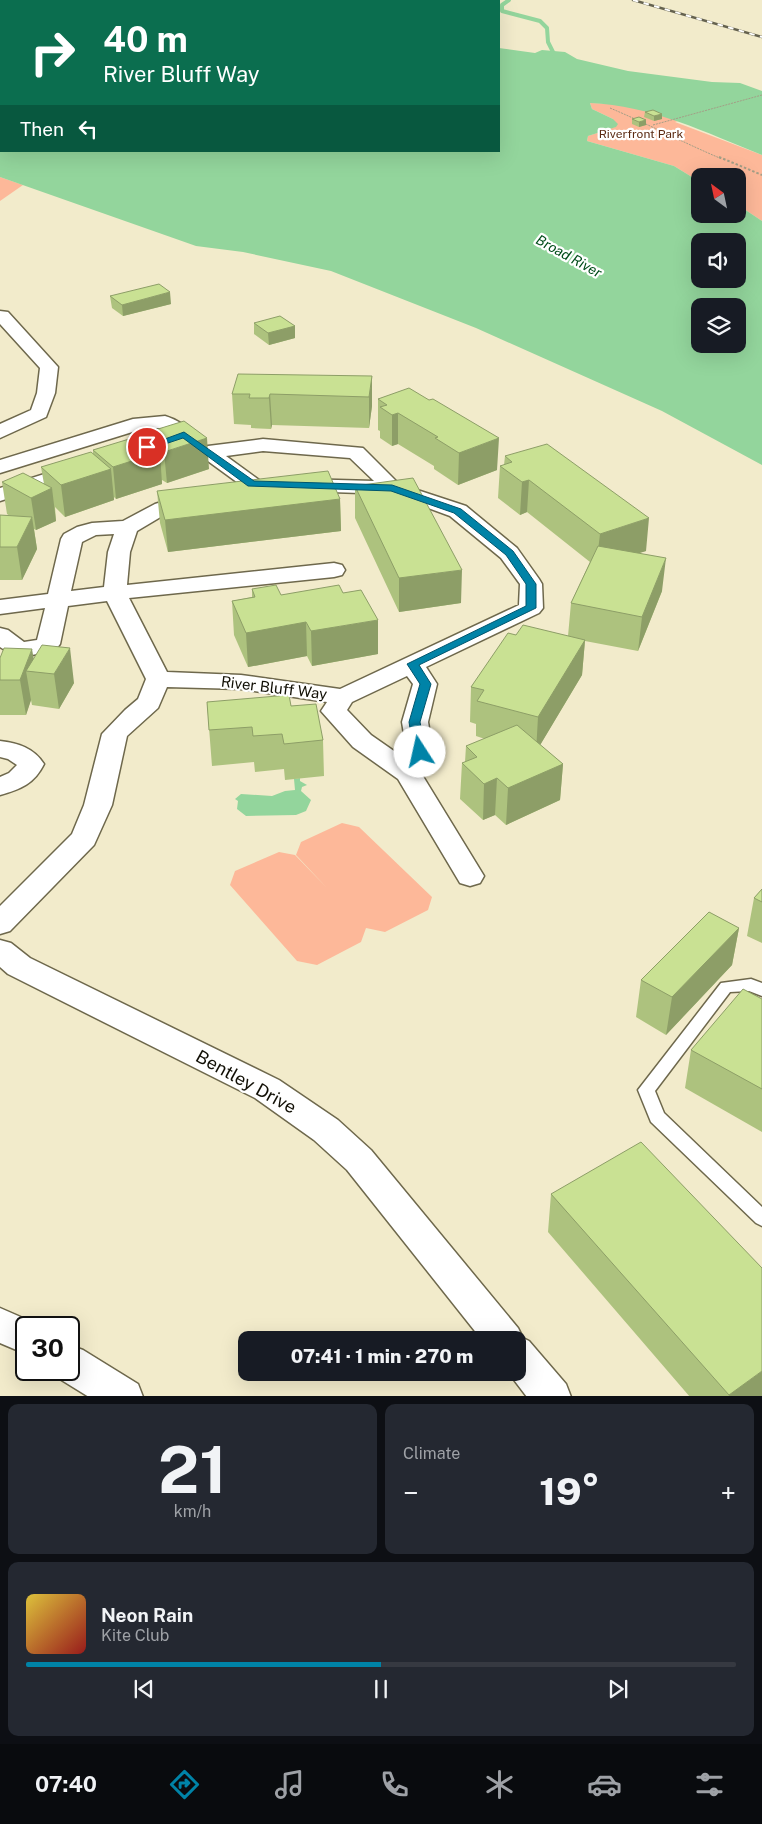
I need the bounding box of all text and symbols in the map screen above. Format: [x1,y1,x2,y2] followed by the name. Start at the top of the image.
[103,19,188,60] text: 40 m
[20,20,85,85] icon: right
[103,61,260,87] text: River Bluff Way
[74,115,102,143] icon: left
[20,118,64,140] text: Then
[599,127,684,141] park label: Riverfront Park
[691,168,746,222] north arrow
[691,168,746,353] map controls
[533,231,605,281] water label: Broad River
[691,233,746,288] button: sound
[691,298,746,353] button: layers
[126,426,168,468] pin
[133,433,161,461] icon: arrive
[220,673,328,702] street label: River Bluff Way
[393,725,445,777] position arrow
[192,1045,300,1118] street label: Bentley Drive
[15,1316,80,1381] speed limit sign: 30
[291,1345,473,1367] text: 07:41 · 1 min · 270 m
[158,1431,227,1508] text: 21
[403,1444,460,1463] text: Climate
[539,1469,600,1514] text: 19°
[403,1476,419,1509] text: −
[720,1476,736,1509] text: +
[174,1502,211,1521] text: km/h
[101,1604,193,1626] text: Neon Rain
[101,1626,169,1645] text: Kite Club
[130,1675,158,1703] icon: previous
[367,1675,395,1703] icon: pause
[604,1675,632,1703] icon: next
[167,1767,202,1802] icon: directions
[272,1767,307,1802] icon: music
[377,1767,412,1802] icon: phone
[482,1767,517,1802] icon: climate
[587,1767,622,1802] icon: car
[692,1767,727,1802] icon: filters
[35,1771,97,1797] text: 07:40

